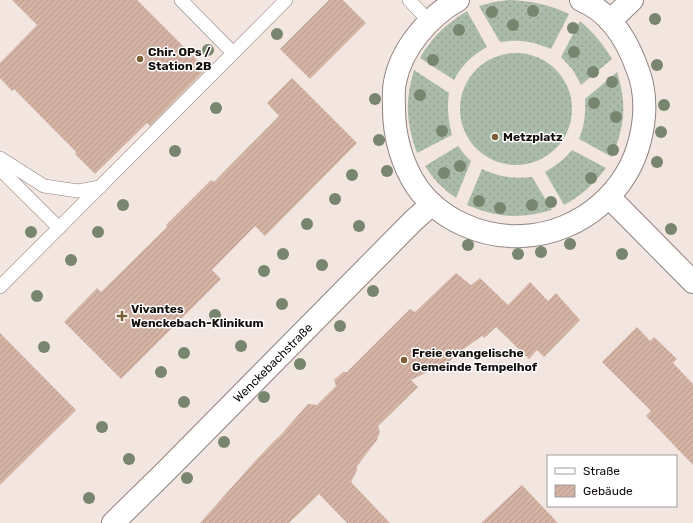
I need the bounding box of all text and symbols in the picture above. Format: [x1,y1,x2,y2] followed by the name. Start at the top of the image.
[148,45,211,73] place label: Chir. OPs / Station 2B
[135,54,145,64] marker: Chir. OPs / Station 2B
[503,130,563,144] place label: Metzplatz
[490,132,500,142] marker: Metzplatz
[131,302,263,330] place label: Vivantes Wenckebach-Klinikum
[116,310,128,322] marker: Vivantes Wenckebach-Klinikum
[231,320,316,405] street label: Wenckebachstraße
[412,346,538,374] place label: Freie evangelische Gemeinde Tempelhof
[399,355,409,365] marker: Freie evangelische Gemeinde Tempelhof
[547,455,677,507] legend
[583,464,620,478] text: Straße
[583,484,633,498] text: Gebäude

